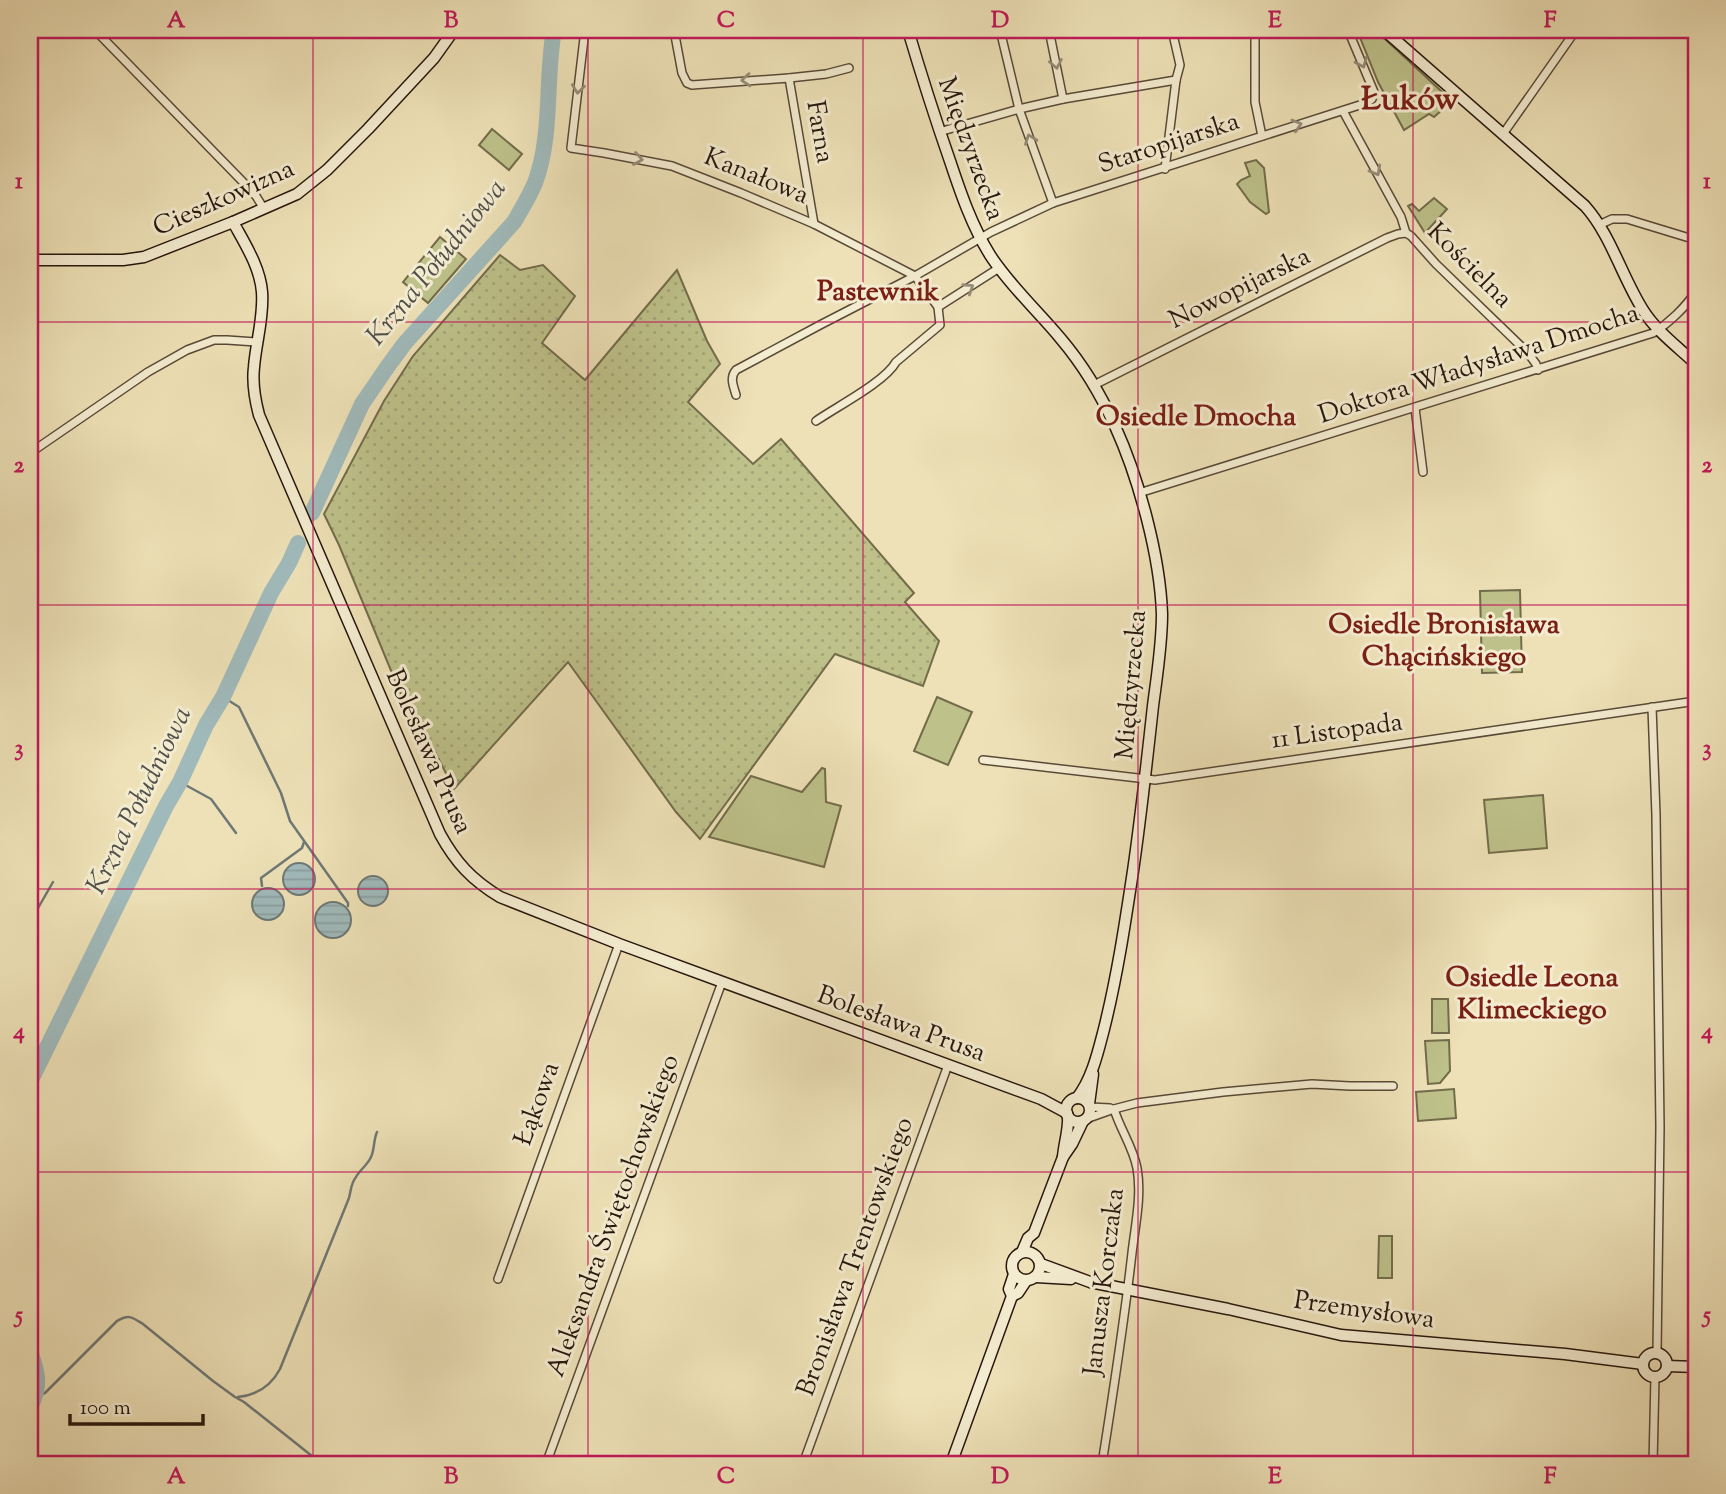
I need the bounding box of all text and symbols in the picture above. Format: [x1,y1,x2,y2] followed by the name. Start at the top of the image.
[167,5,186,38] text: A
[444,5,459,38] text: B
[717,5,735,38] text: C
[991,5,1009,38] text: D
[1268,5,1282,38] text: E
[1544,5,1557,38] text: F
[1354,56,1368,68] one-way arrow
[1048,58,1063,70] one-way arrow
[740,72,751,87] one-way arrow
[927,72,1013,226] street label: Międzyrzecka
[1361,77,1459,125] district label: Łuków
[571,84,586,95] one-way arrow
[795,98,843,166] street label: Farna
[1094,104,1244,184] street label: Staropijarska
[1291,118,1303,133] one-way arrow
[1024,134,1038,146] one-way arrow
[698,139,814,215] street label: Kanałowa
[147,151,301,247] street label: Cieszkowizna
[633,151,644,166] one-way arrow
[1368,163,1381,176] one-way arrow
[15,166,23,199] text: 1
[1703,166,1711,199] text: 1
[357,171,517,355] water label: Krzna Południowa
[1418,215,1520,317] street label: Kościelna
[1163,239,1317,339] street label: Nowopijarska
[817,273,940,313] district label: Pastewnik
[961,284,974,296] one-way arrow
[1314,296,1644,434] street label: Doktora Władysława Dmocha
[1096,398,1296,438] district label: Osiedle Dmocha
[14,450,25,483] text: 2
[1702,450,1713,483] text: 2
[1328,606,1560,678] district label: Osiedle Bronisława Chącińskiego
[1107,609,1157,761] street label: Międzyrzecka
[375,664,481,840] street label: Bolesława Prusa
[77,700,203,902] water label: Krzna Południowa
[1269,704,1405,760] street label: 11 Listopada
[14,733,24,766] text: 3
[1702,733,1712,766] text: 3
[1446,959,1618,1031] district label: Osiedle Leona Klimeckiego
[812,977,990,1073] street label: Bolesława Prusa
[12,1016,25,1049] text: 4
[1700,1016,1713,1049] text: 4
[538,1050,690,1382] street label: Aleksandra Świętochowskiego
[506,1057,570,1151] street label: Łąkowa
[788,1112,924,1402] street label: Bronisława Trentowskiego
[1075,1186,1135,1380] street label: Janusza Korczaka
[1291,1283,1437,1339] street label: Przemysłowa
[13,1300,23,1333] text: 5
[1701,1300,1711,1333] text: 5
[70,1382,203,1426] scale bar
[80,1394,131,1424] text: 100 m
[167,1461,186,1494] text: A
[444,1461,459,1494] text: B
[717,1461,735,1494] text: C
[991,1461,1009,1494] text: D
[1268,1461,1282,1494] text: E
[1544,1461,1557,1494] text: F

